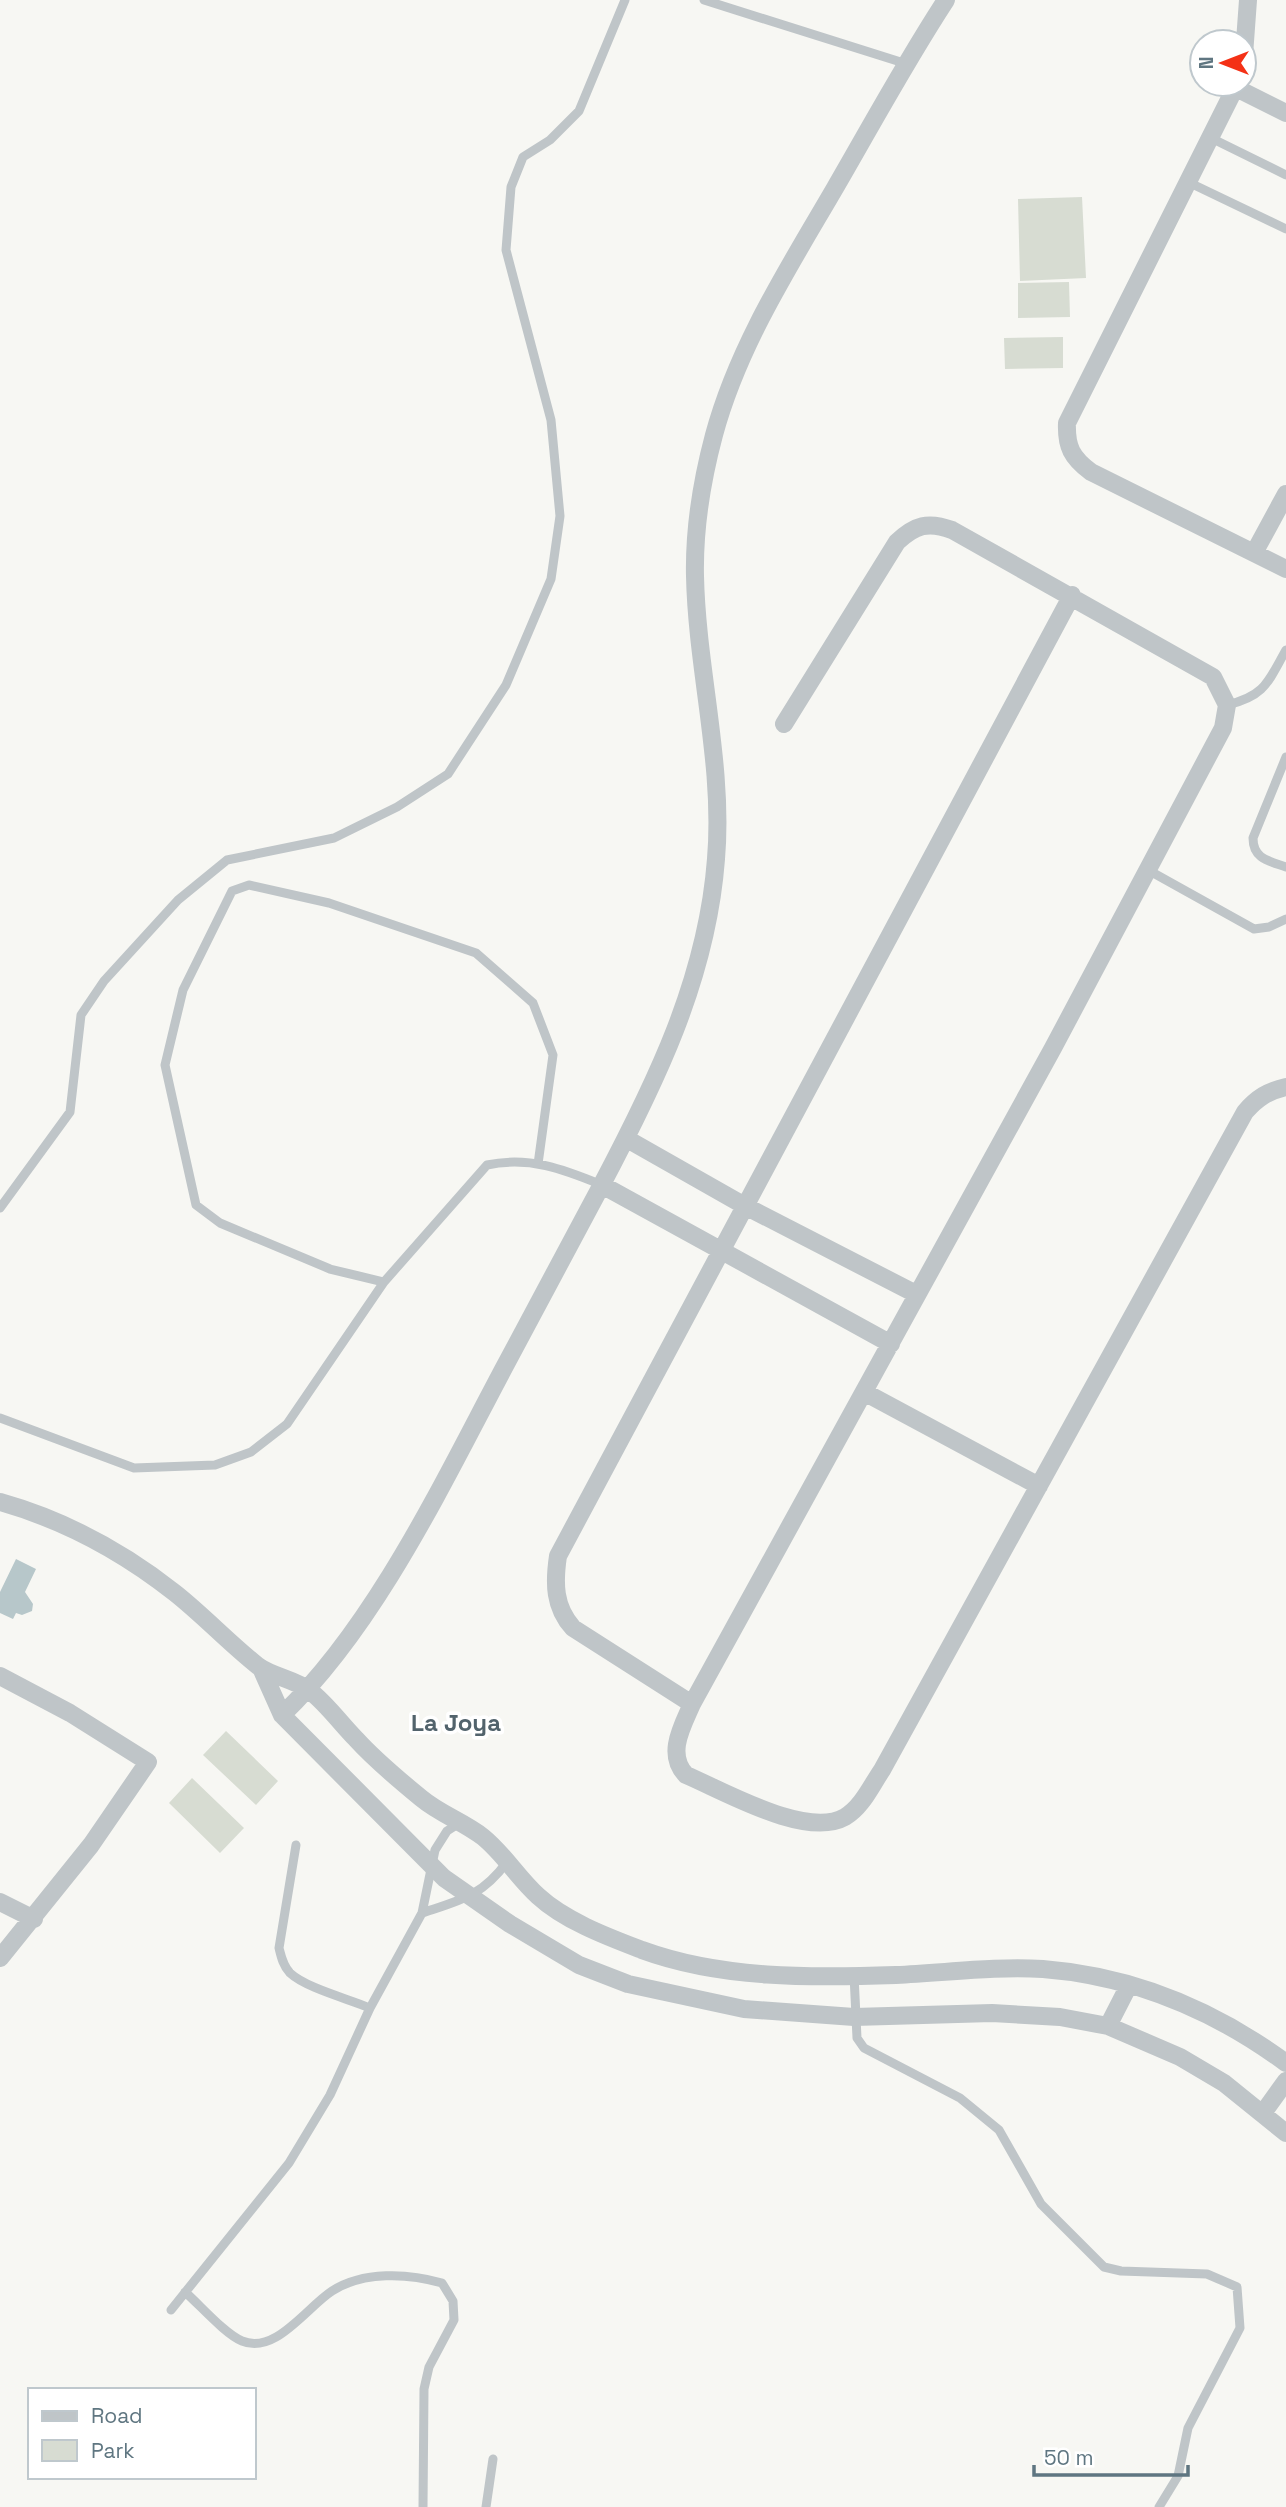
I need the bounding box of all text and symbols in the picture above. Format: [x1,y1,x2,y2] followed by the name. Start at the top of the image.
[1188,28,1258,98] north arrow
[1194,57,1219,69] text: N
[411,1707,501,1738] district label: La Joya
[28,2388,256,2479] legend
[91,2402,143,2429] text: Road
[1034,2434,1188,2478] scale bar
[91,2437,135,2464] text: Park
[1044,2444,1094,2471] text: 50 m

